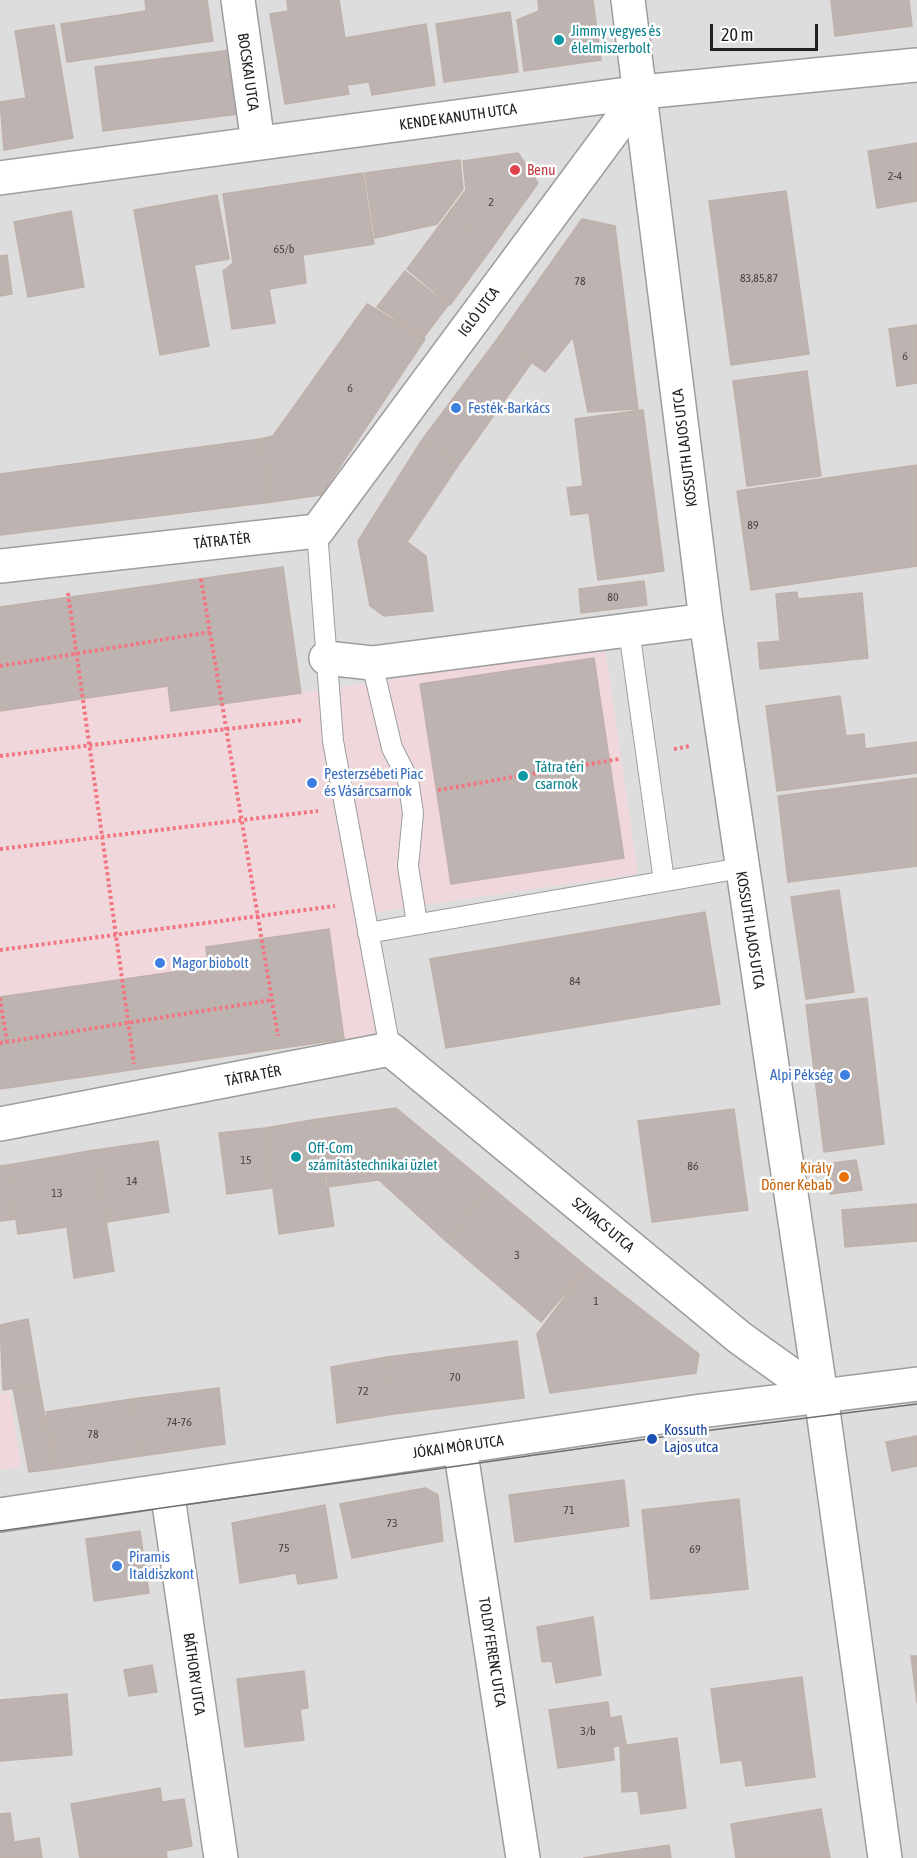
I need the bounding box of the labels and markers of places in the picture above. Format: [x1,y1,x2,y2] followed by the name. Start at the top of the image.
[571,22,661,57] place label: Jimmy vegyes és élelmiszerbolt
[552,33,566,47] marker: Jimmy vegyes és élelmiszerbolt
[527,161,555,179] place label: Benu
[508,163,522,177] marker: Benu
[468,399,550,417] place label: Festék-Barkács
[449,401,463,415] marker: Festék-Barkács
[535,758,584,793] place label: Tátra téri csarnok
[324,765,423,800] place label: Pesterzsébeti Piac és Vásárcsarnok
[516,769,530,783] marker: Tátra téri csarnok
[305,776,319,790] marker: Pesterzsébeti Piac és Vásárcsarnok
[172,954,249,972] place label: Magor biobolt
[153,956,167,970] marker: Magor biobolt
[770,1066,833,1084] place label: Alpi Pékség
[838,1068,852,1082] marker: Alpi Pékség
[308,1139,438,1174] place label: Off-Com számítástechnikai üzlet
[289,1150,303,1164] marker: Off-Com számítástechnikai üzlet
[761,1159,832,1194] place label: Király Döner Kebab
[837,1170,851,1184] marker: Király Döner Kebab
[664,1421,719,1456] place label: Kossuth Lajos utca
[645,1432,659,1446] marker: Kossuth Lajos utca
[129,1548,194,1583] place label: Piramis Italdiszkont
[110,1559,124,1573] marker: Piramis Italdiszkont

